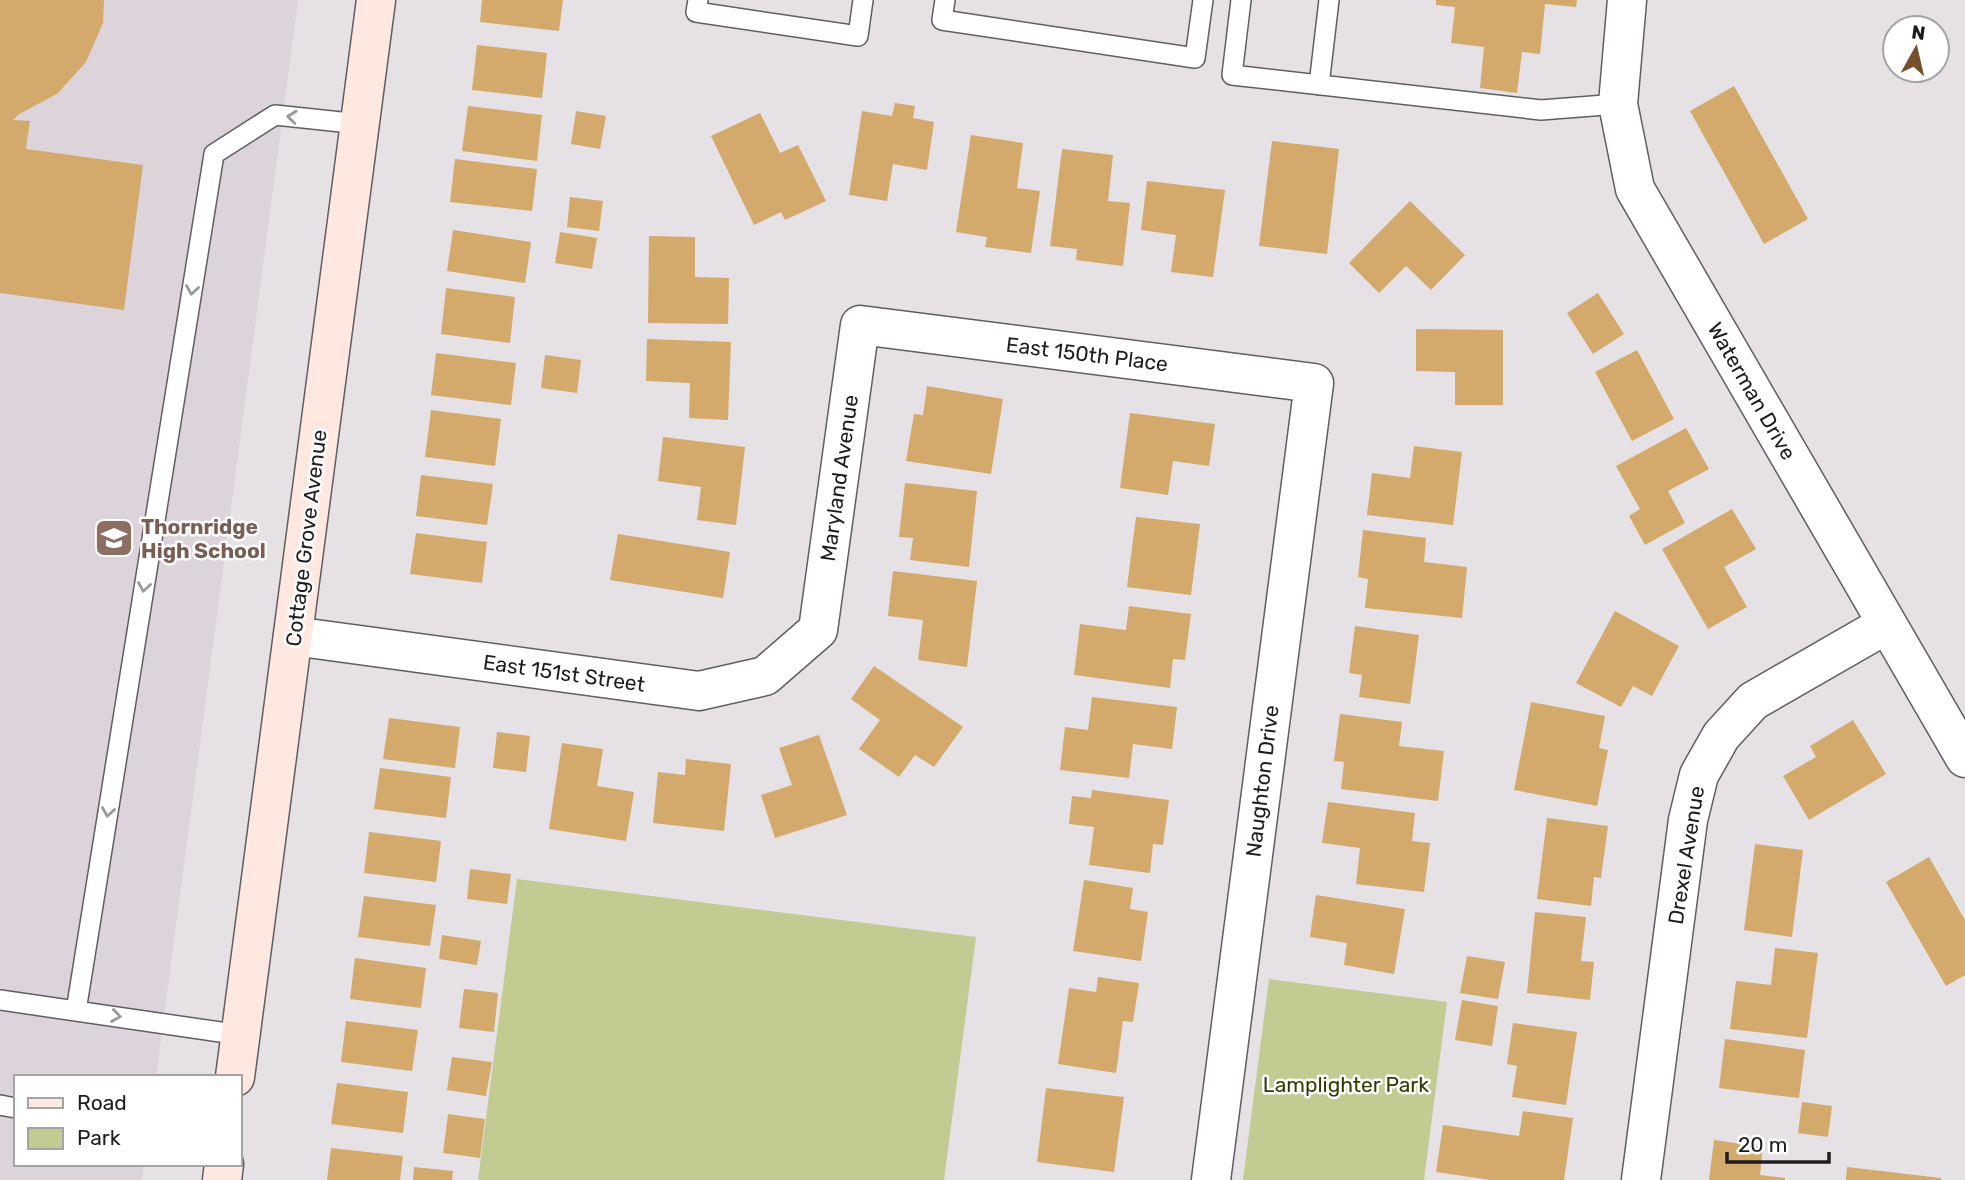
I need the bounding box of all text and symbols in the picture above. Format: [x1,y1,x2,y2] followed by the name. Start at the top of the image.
[1881,14,1951,84] north arrow
[1910,20,1927,45] text: N
[286,109,298,124] one-way arrow
[185,284,200,296] one-way arrow
[1703,318,1801,464] street label: Waterman Drive
[1005,332,1169,376] street label: East 150th Place
[815,393,863,563] street label: Maryland Avenue
[280,428,332,648] street label: Cottage Grove Avenue
[141,514,266,563] place label: Thornridge High School
[93,517,135,559] school or university icon: Thornridge High School
[137,581,152,593] one-way arrow
[481,649,647,697] street label: East 151st Street
[1240,704,1284,858] street label: Naughton Drive
[1663,784,1709,926] street label: Drexel Avenue
[101,806,116,818] one-way arrow
[110,1009,122,1024] one-way arrow
[1263,1072,1429,1097] park label: Lamplighter Park
[14,1075,242,1166] legend
[77,1090,127,1115] text: Road
[1727,1120,1828,1164] scale bar
[77,1125,121,1150] text: Park
[1738,1132,1787,1157] text: 20 m

